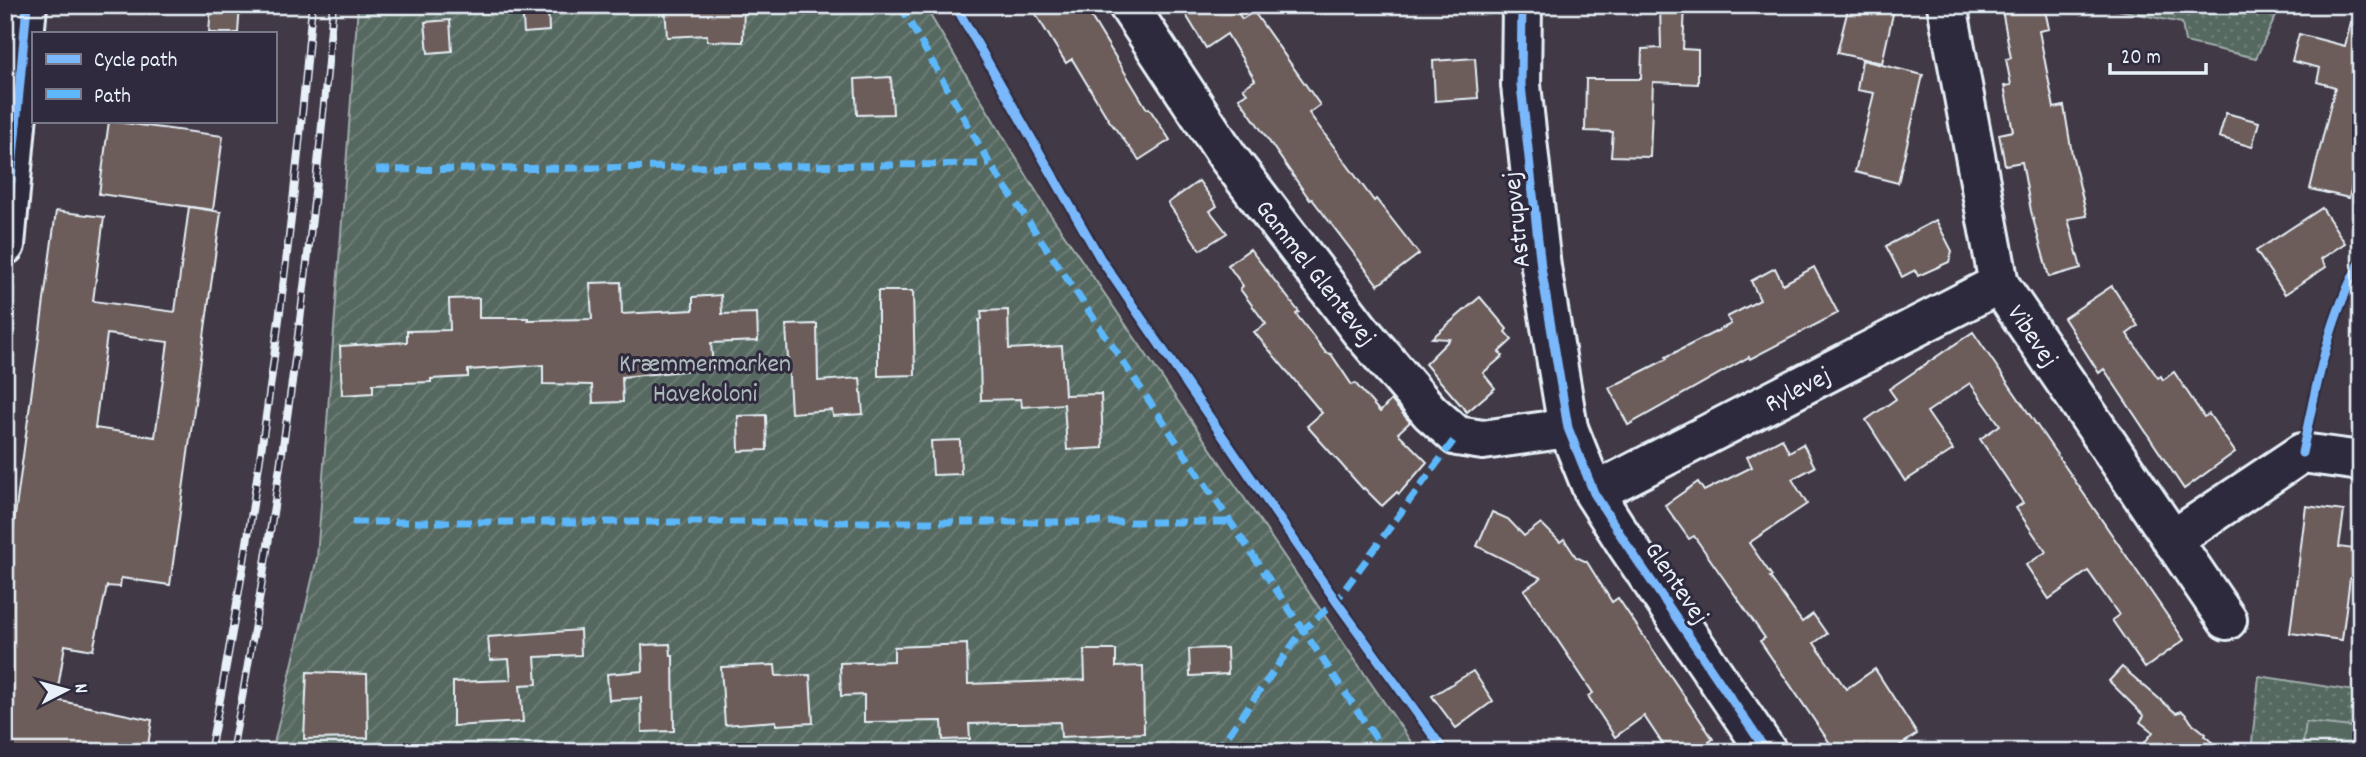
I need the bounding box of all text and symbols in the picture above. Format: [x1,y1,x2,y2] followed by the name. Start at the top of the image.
[32,32,276,122] legend
[2110,32,2207,76] scale bar
[2121,44,2161,74] text: 20 m
[94,47,177,77] text: Cycle path
[94,83,131,113] text: Path
[1495,170,1542,270] street label: Astrupvej
[1245,193,1383,355] street label: Gammel Glentevej
[1996,298,2066,376] street label: Vibevej
[619,347,791,414] park label: Kræmmermarken Havekoloni
[1759,359,1838,423] street label: Rylevej
[1634,535,1716,633] street label: Glentevej
[32,656,102,726] north arrow
[66,683,93,695] text: N

